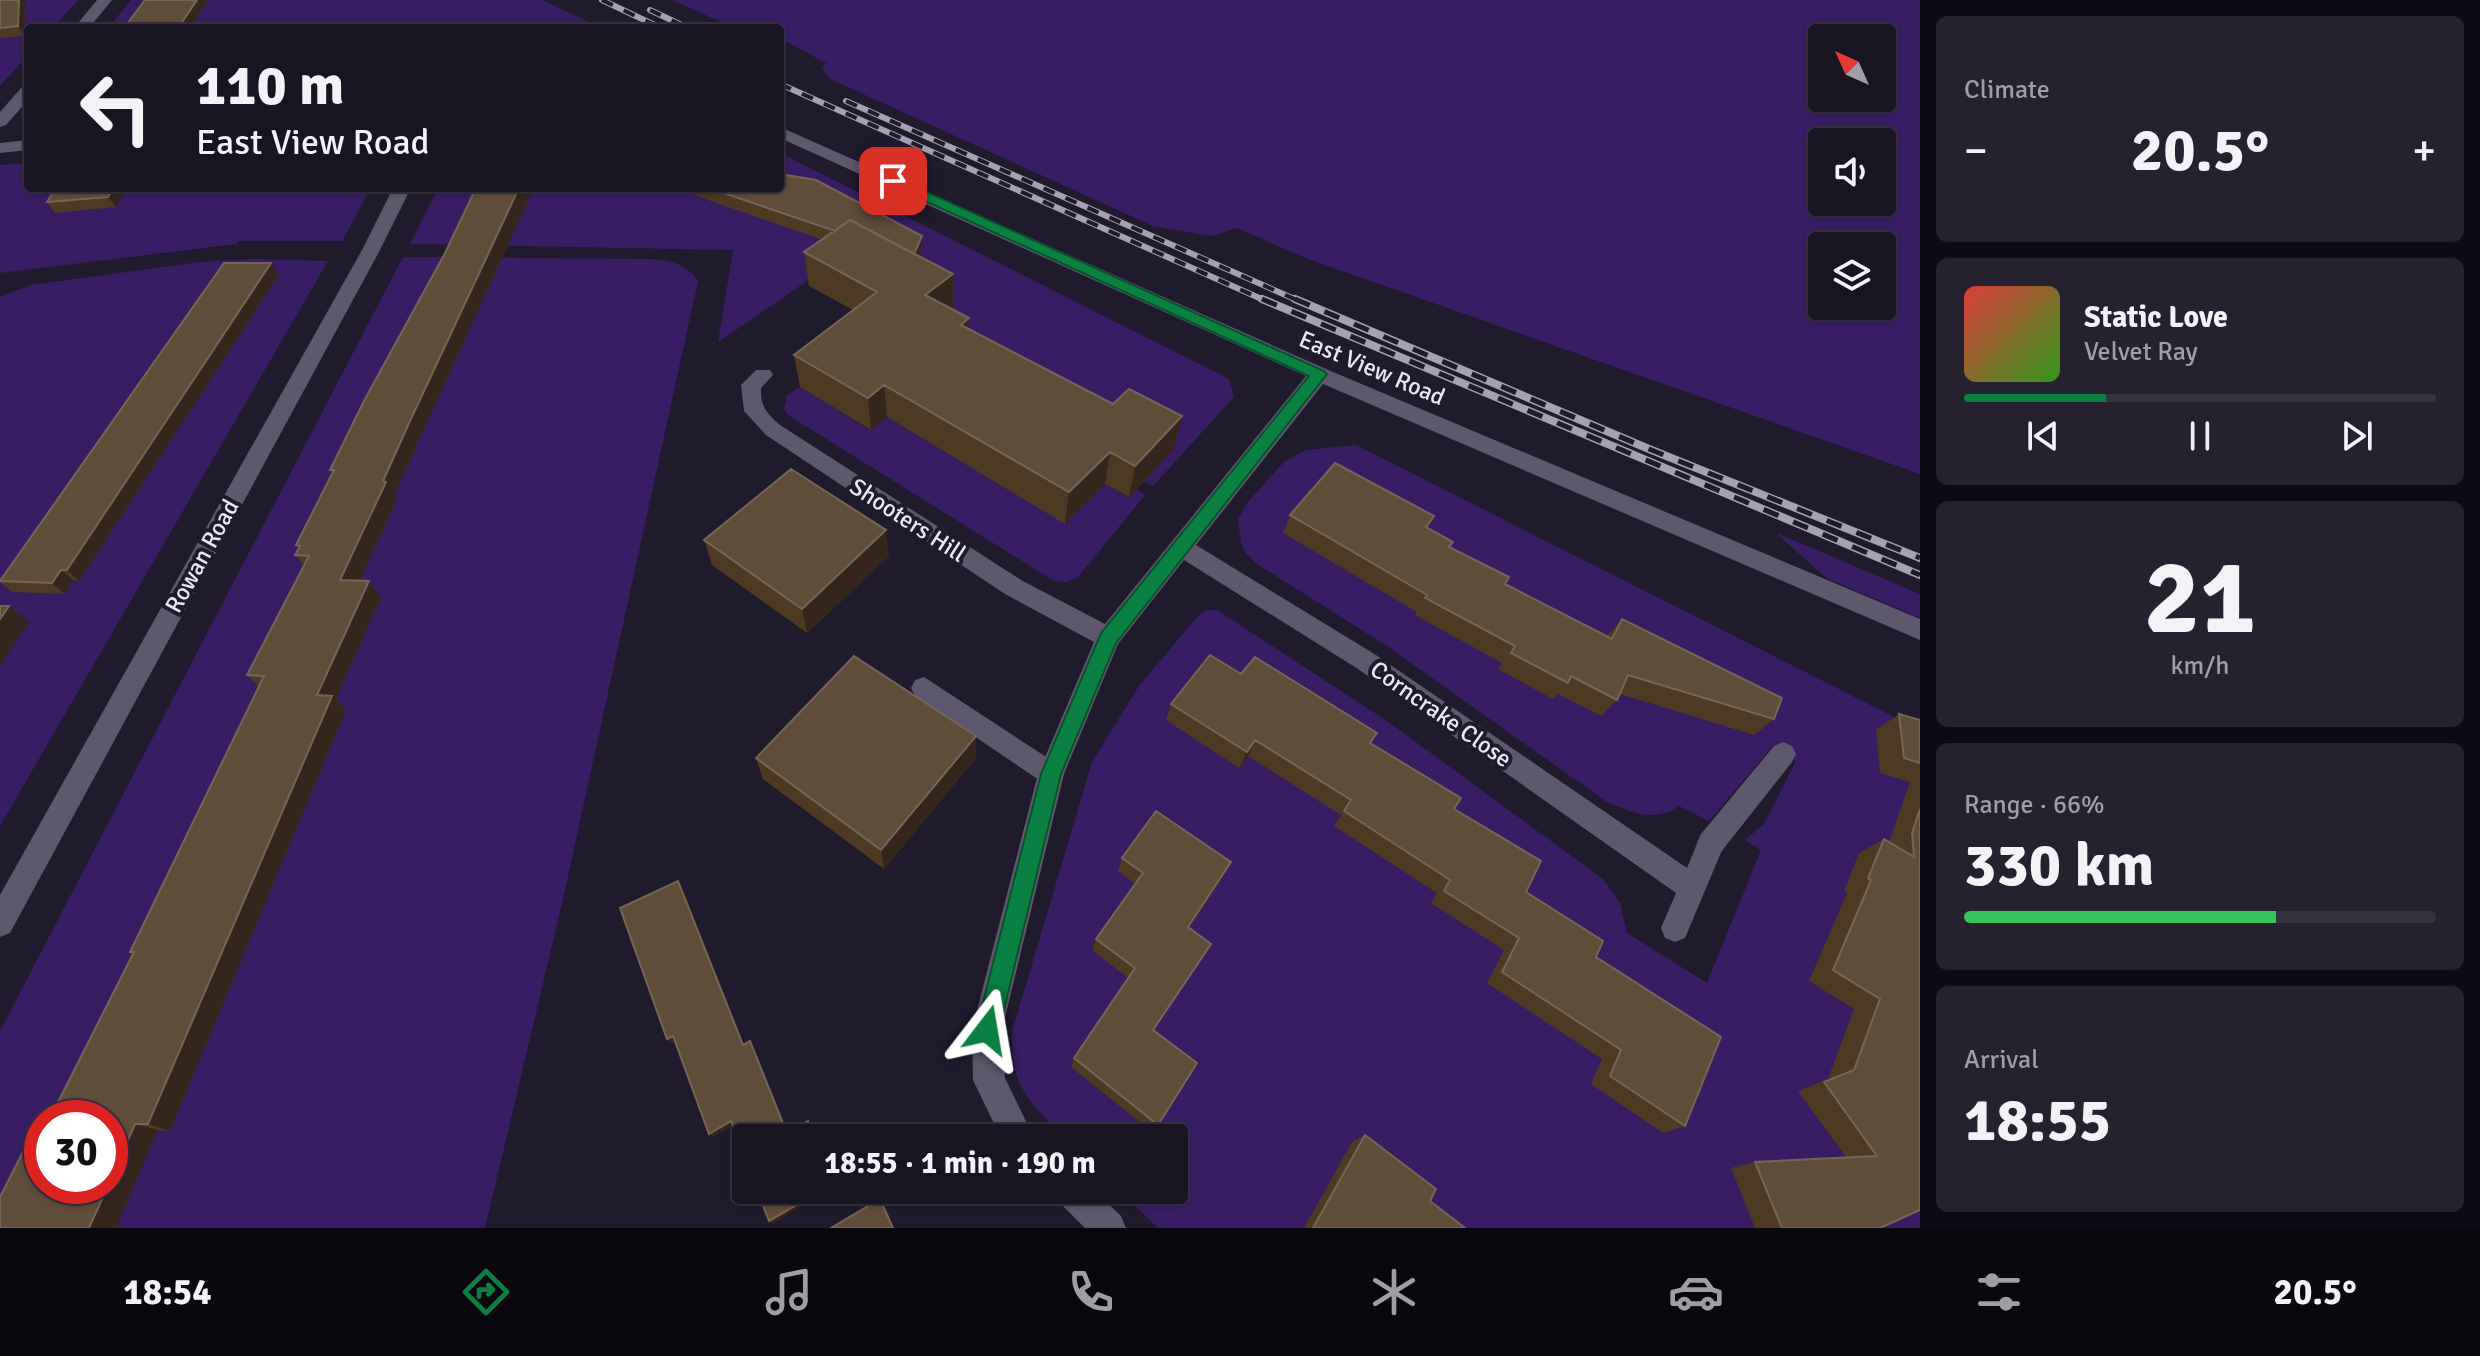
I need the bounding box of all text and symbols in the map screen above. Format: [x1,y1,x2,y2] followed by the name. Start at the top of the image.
[1808,24,1896,112] north arrow
[1808,24,1896,320] map controls
[196,51,344,120] text: 110 m
[64,56,168,160] icon: left
[1964,74,2050,106] text: Climate
[2131,114,2269,188] text: 20.5°
[196,120,430,165] text: East View Road
[1964,124,1988,178] text: −
[2412,124,2436,178] text: +
[1808,128,1896,216] button: sound
[859,147,927,215] pin
[871,159,915,203] icon: arrive
[1808,232,1896,320] button: layers
[2084,299,2228,336] text: Static Love
[1294,324,1450,412] street label: East View Road
[2084,336,2198,368] text: Velvet Ray
[2021,414,2065,458] icon: previous
[2178,414,2222,458] icon: pause
[2335,414,2379,458] icon: next
[844,471,972,569] street label: Shooters Hill
[158,494,246,618] street label: Rowan Road
[2144,534,2256,662] text: 21
[2171,650,2229,682] text: km/h
[1364,654,1518,774] street label: Corncrake Close
[1964,789,2105,821] text: Range · 66%
[1964,829,2154,903] text: 330 km
[945,988,1029,1072] position arrow
[1964,1044,2039,1076] text: Arrival
[1964,1084,2111,1158] text: 18:55
[24,1100,128,1204] speed limit sign: 30
[824,1145,1096,1182] text: 18:55 · 1 min · 190 m
[458,1264,514,1320] icon: directions
[761,1264,817,1320] icon: music
[1063,1264,1119,1320] icon: phone
[1366,1264,1422,1320] icon: climate
[1668,1264,1724,1320] icon: car
[1971,1264,2027,1320] icon: filters
[123,1270,212,1315] text: 18:54
[2274,1270,2357,1315] text: 20.5°

